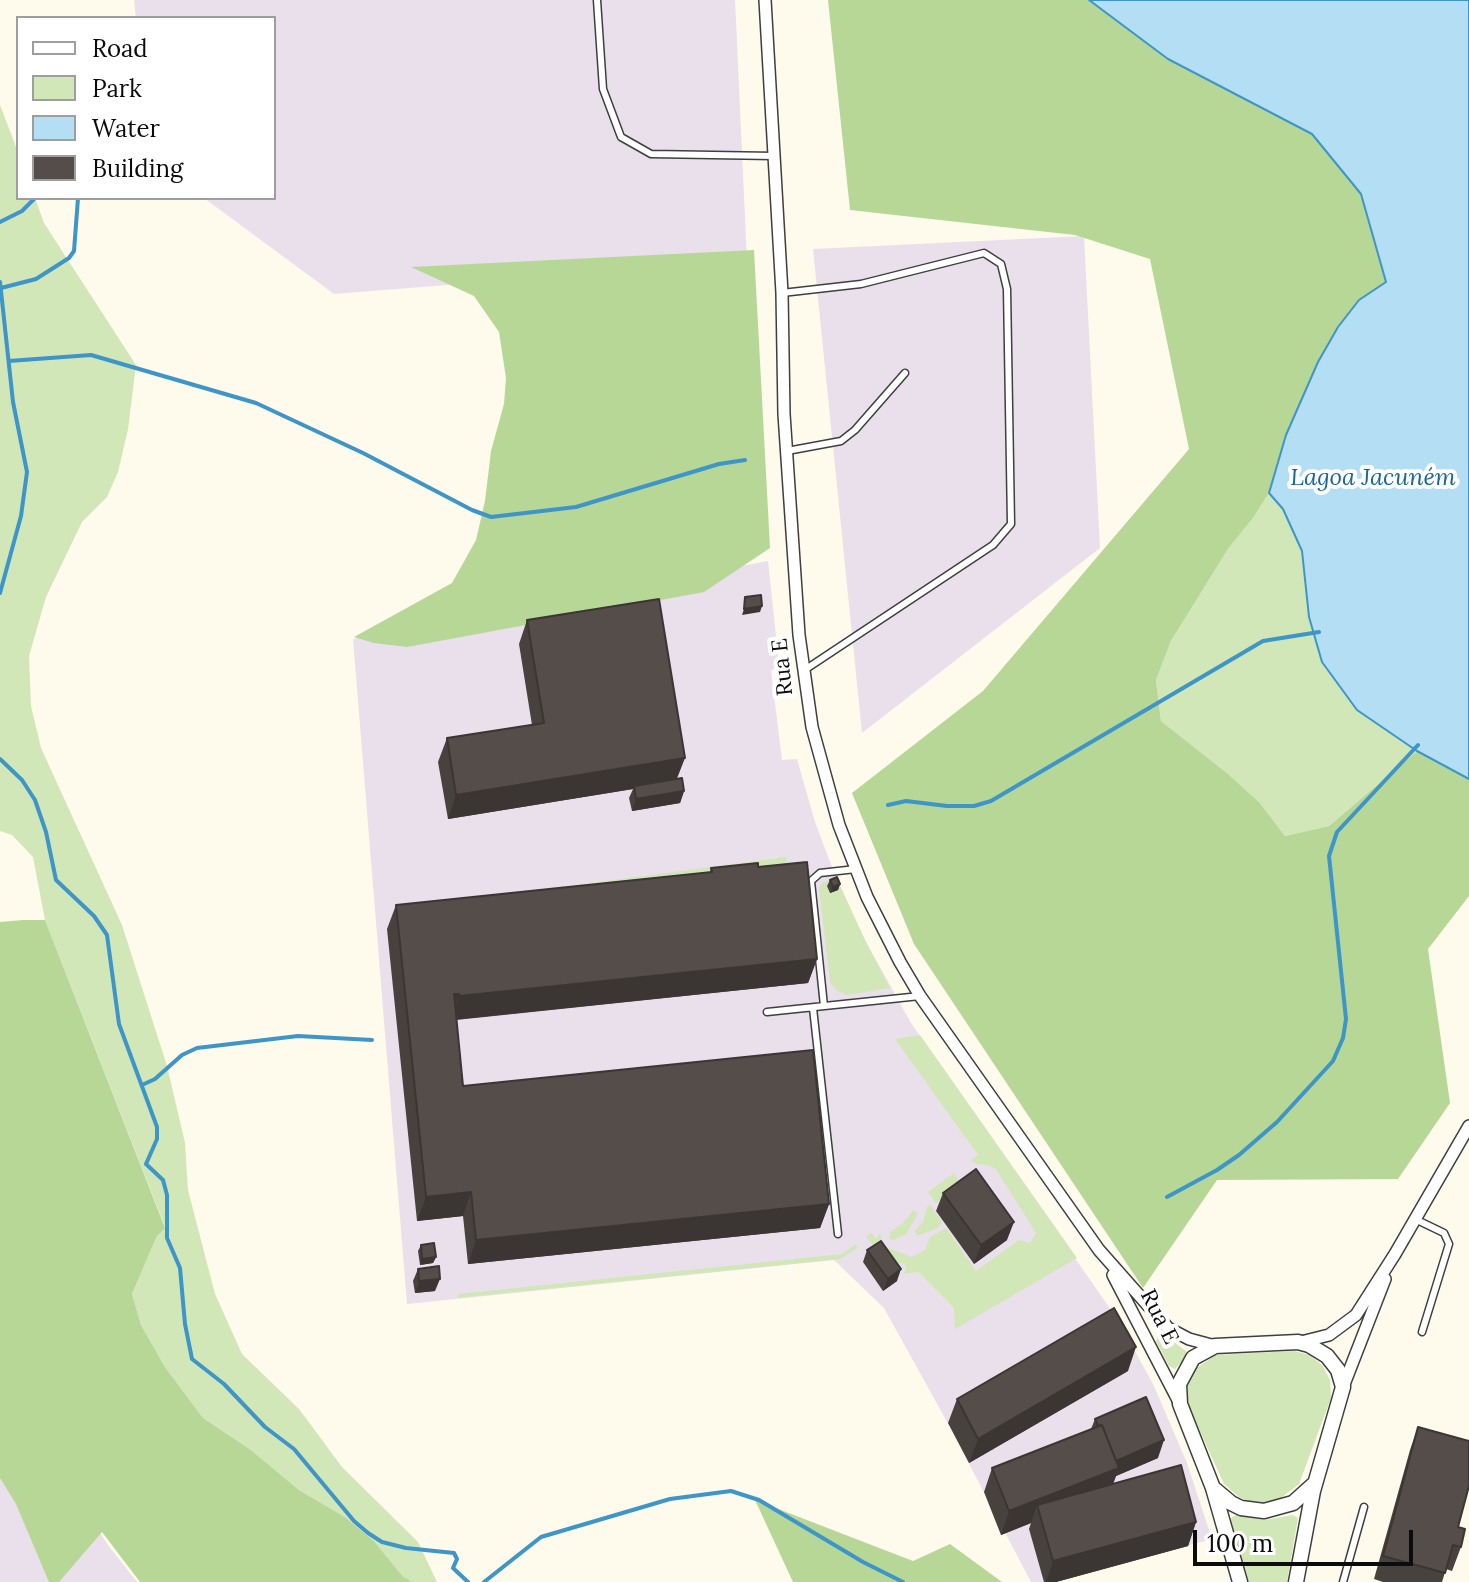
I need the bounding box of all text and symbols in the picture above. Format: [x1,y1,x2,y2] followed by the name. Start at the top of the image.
[16,16,276,200] legend
[92,33,148,64] text: Road
[92,73,142,104] text: Park
[92,113,160,144] text: Water
[92,153,183,184] text: Building
[1290,464,1456,492] water label: Lagoa Jacuném
[767,637,799,697] street label: Rua E
[1134,1285,1184,1349] street label: Rua E
[1197,1514,1417,1564] scale bar
[1207,1528,1273,1559] text: 100 m

